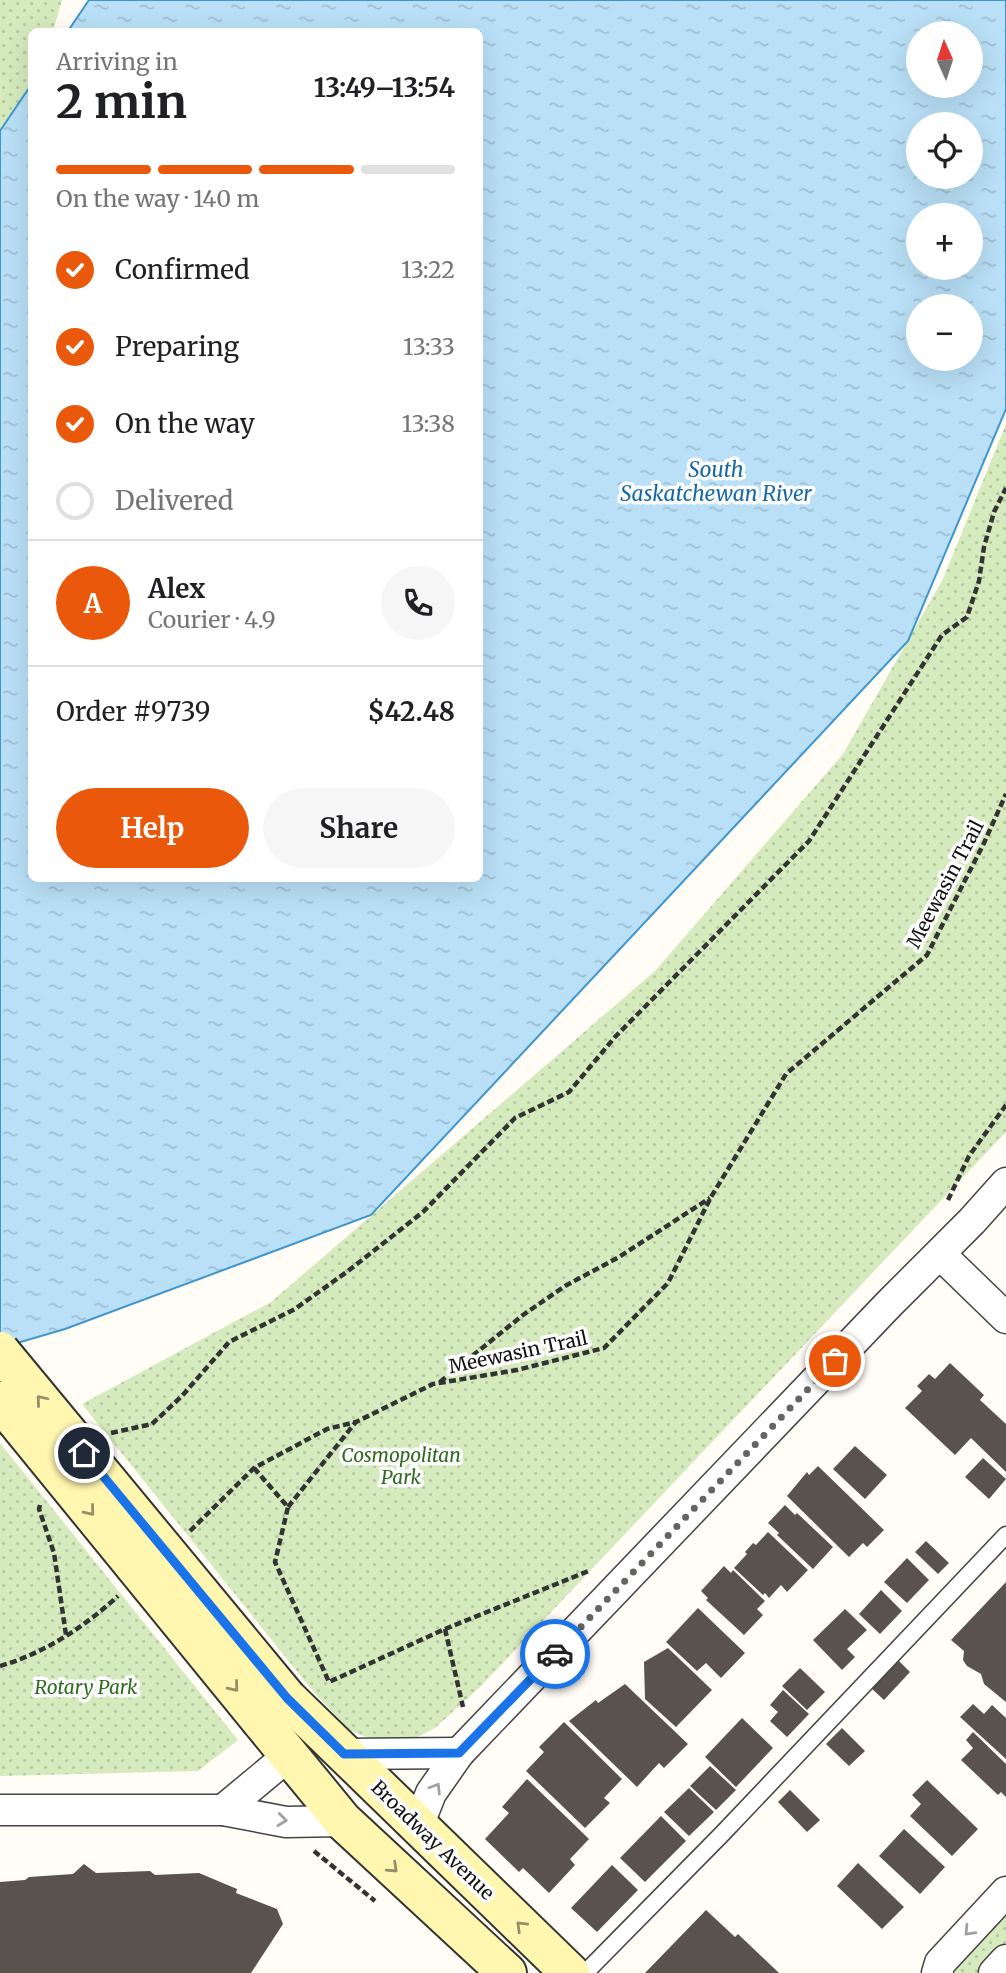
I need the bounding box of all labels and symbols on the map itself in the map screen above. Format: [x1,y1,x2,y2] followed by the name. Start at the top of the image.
[906,21,984,98] north arrow
[620,456,812,507] water label: South Saskatchewan River
[901,816,989,952] street label: Meewasin Trail
[446,1326,590,1378] street label: Meewasin Trail
[805,1331,865,1391] pin
[36,1396,49,1408] one-way arrow
[54,1423,114,1483] pin
[341,1443,461,1489] park label: Cosmopolitan Park
[82,1503,94,1516] one-way arrow
[520,1619,590,1689] courier
[34,1675,138,1699] park label: Rotary Park
[226,1679,238,1692] one-way arrow
[366,1775,500,1905] street label: Broadway Avenue
[427,1782,440,1795] one-way arrow
[277,1813,288,1828] one-way arrow
[385,1859,398,1872] one-way arrow
[516,1921,529,1934] one-way arrow
[965,1923,978,1936] one-way arrow

